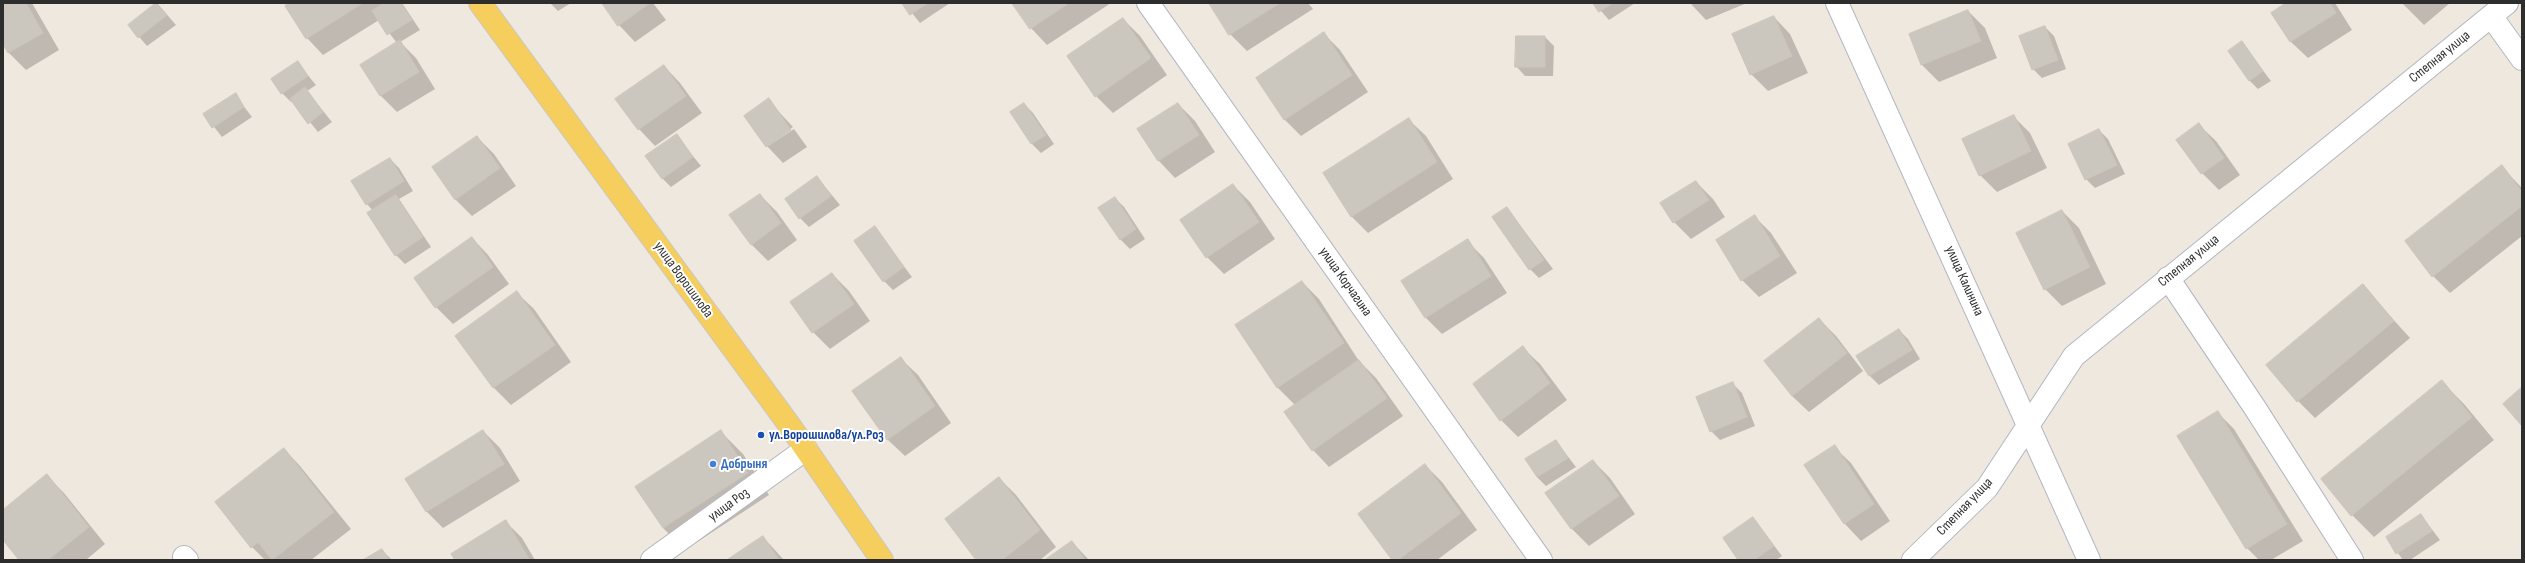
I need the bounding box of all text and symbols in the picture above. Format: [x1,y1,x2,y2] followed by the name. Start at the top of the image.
[2406,27,2474,87] street label: Степная улица
[2155,231,2223,291] street label: Степная улица
[650,239,716,321] street label: улица Ворошилова
[1941,243,1987,319] street label: улица Калинина
[1315,244,1375,320] street label: улица Корчагина
[769,427,884,443] place label: ул.Ворошилова/ул.Роз
[756,430,766,440] marker: ул.Ворошилова/ул.Роз
[721,456,767,472] place label: Добрыня
[708,459,718,469] marker: Добрыня
[1933,475,1997,539] street label: Степная улица
[705,485,753,525] street label: улица Роз

